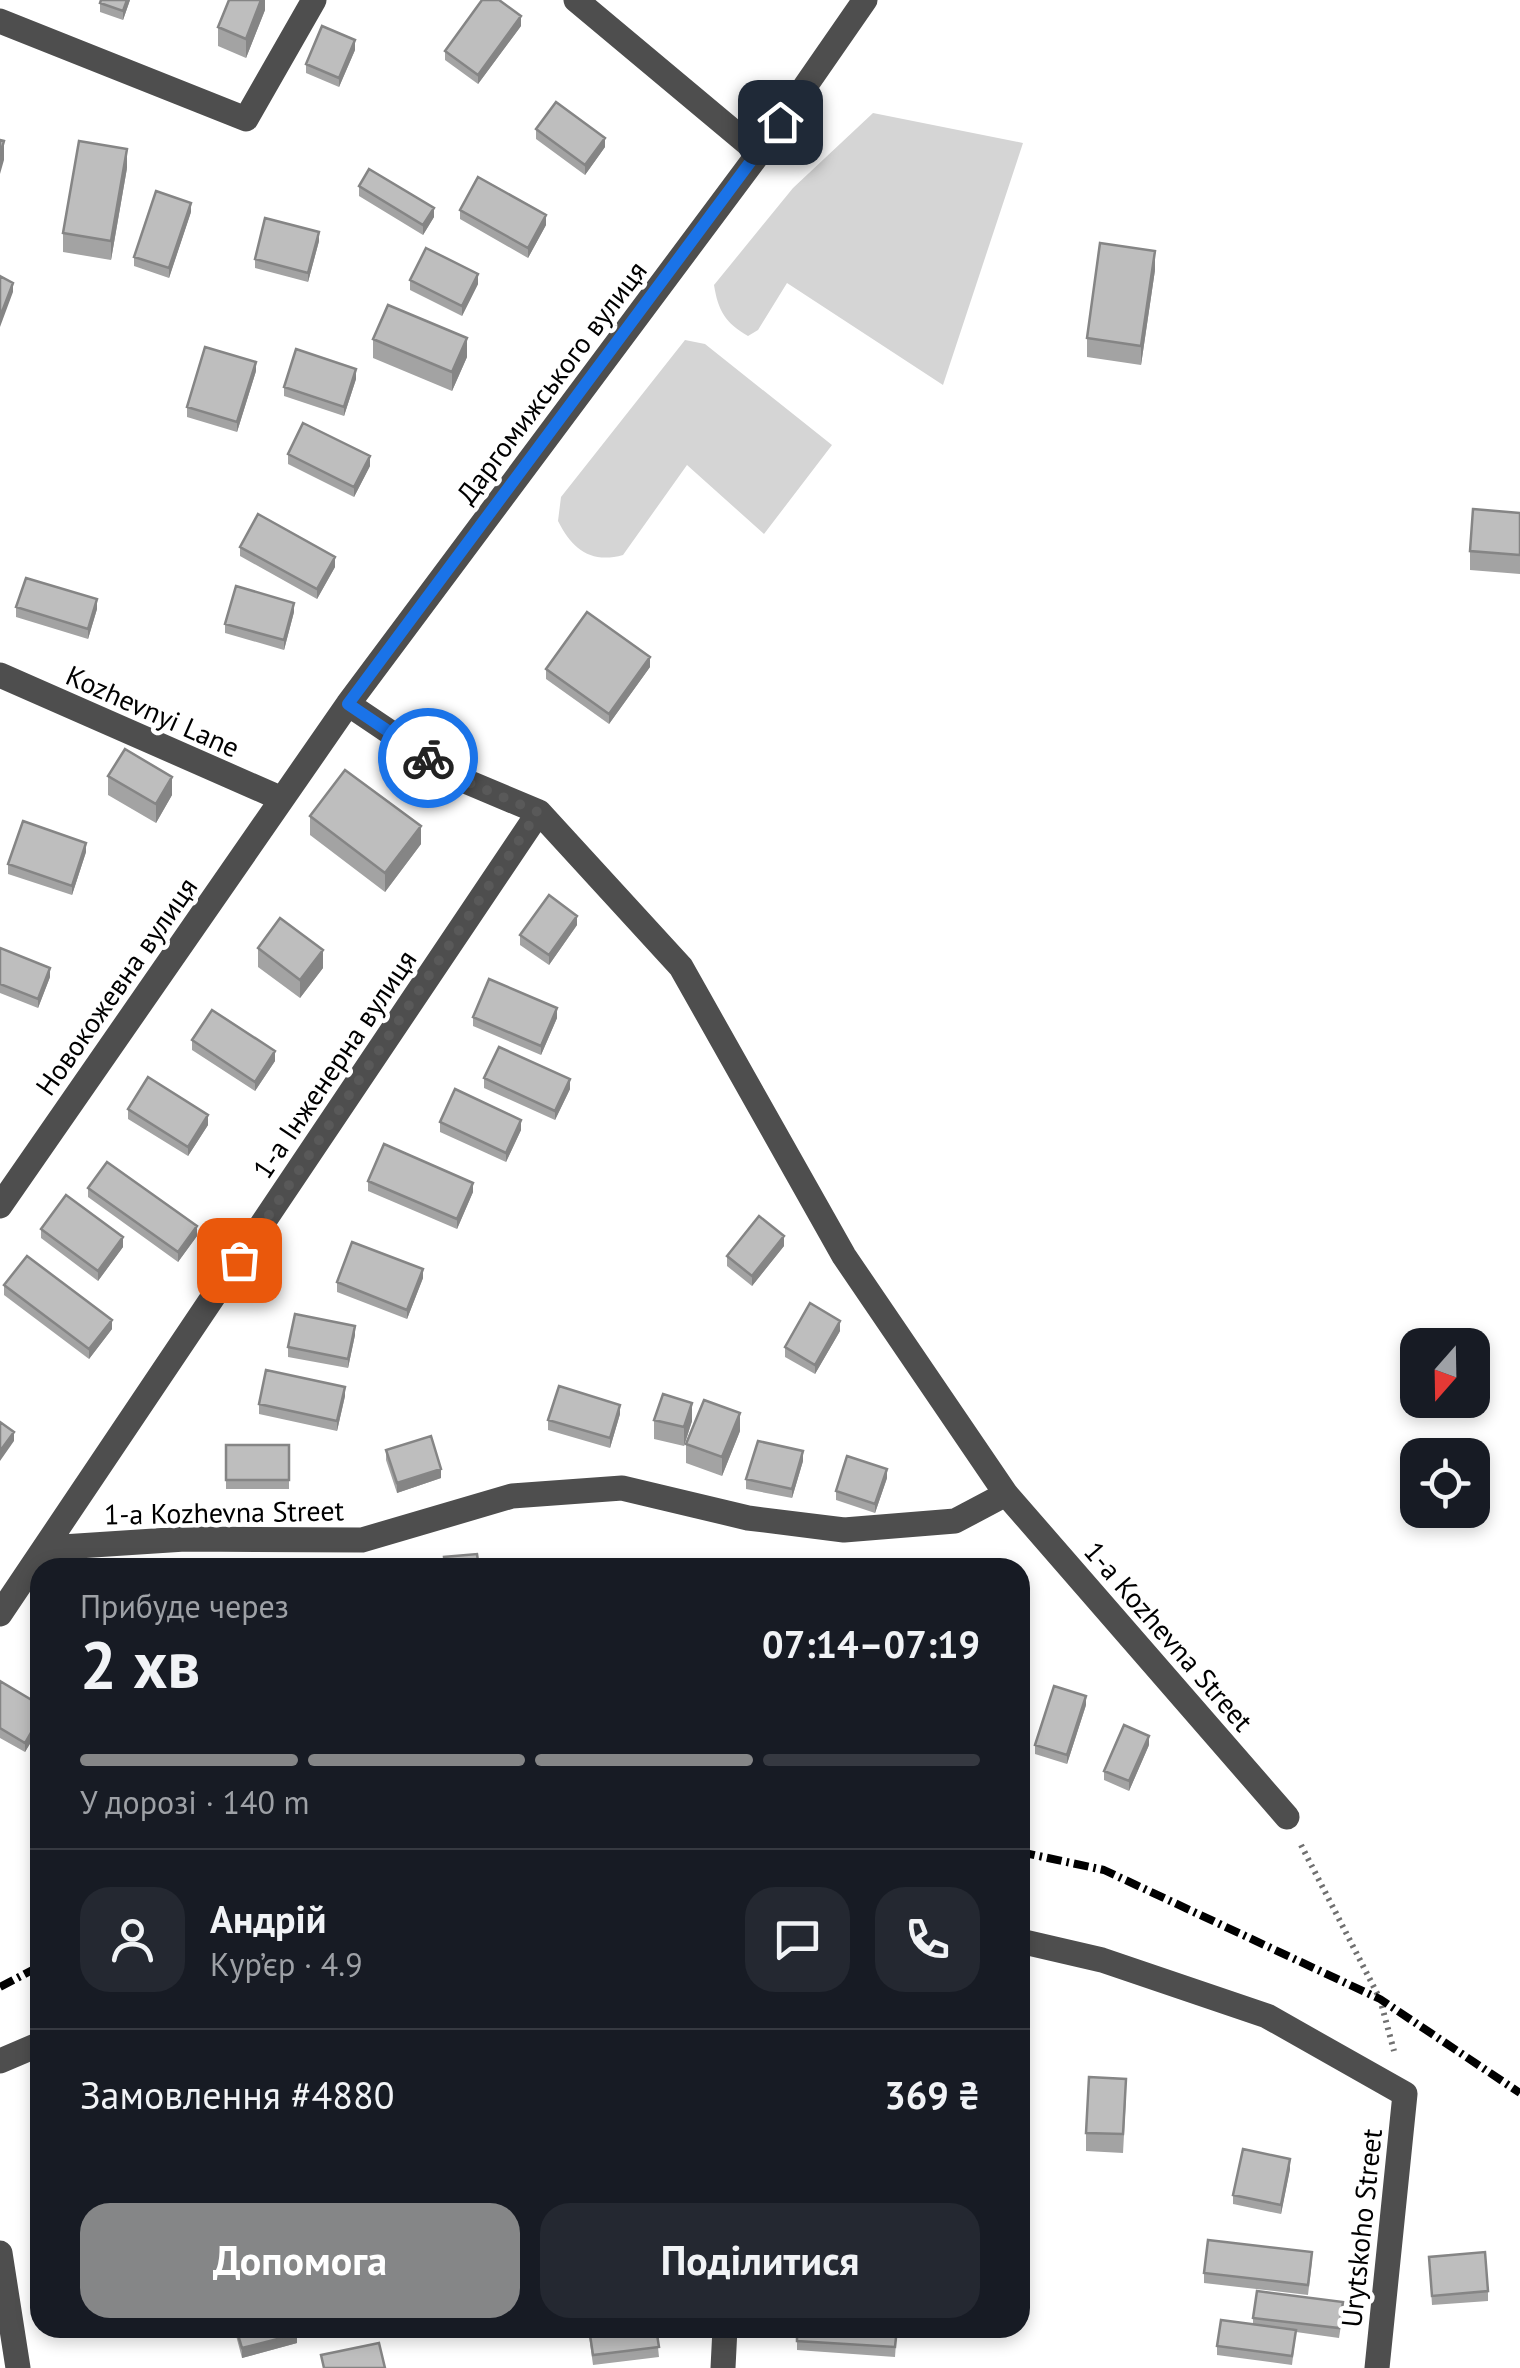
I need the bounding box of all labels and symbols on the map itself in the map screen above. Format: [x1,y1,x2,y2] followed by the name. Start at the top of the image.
[738,80,823,165] pin
[447,253,655,511] street label: Даргомижського вулиця
[61,656,245,766] street label: Kozhevnyi Lane
[378,708,478,808] courier
[27,870,205,1102] street label: Новокожевна вулиця
[244,943,424,1185] street label: 1-а Інженерна вулиця
[197,1218,282,1303] pin
[1400,1328,1490,1418] north arrow
[104,1491,345,1533] street label: 1-a Kozhevna Street
[1076,1533,1262,1739] street label: 1-a Kozhevna Street
[1332,2126,1390,2329] street label: Urytskoho Street

